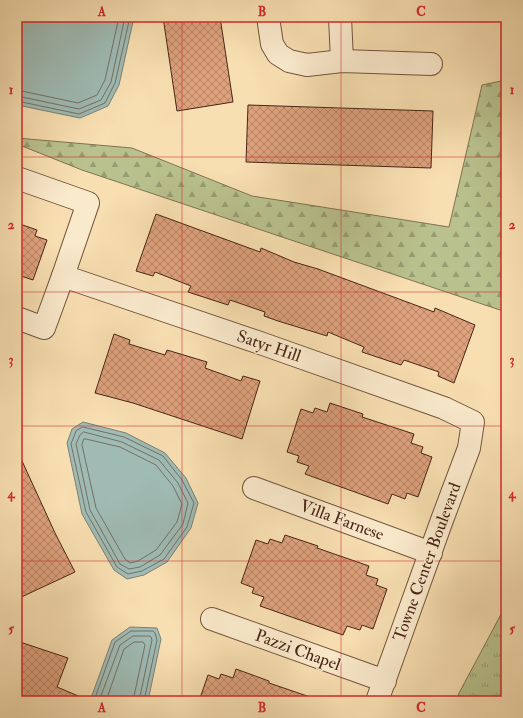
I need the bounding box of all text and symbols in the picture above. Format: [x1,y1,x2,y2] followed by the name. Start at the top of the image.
[97,4,107,20] text: A
[258,4,266,20] text: B
[416,4,426,20] text: C
[9,82,14,98] text: 1
[510,82,515,98] text: 1
[8,217,15,233] text: 2
[509,217,516,233] text: 2
[234,325,304,368] street label: Satyr Hill
[9,352,14,368] text: 3
[510,352,515,368] text: 3
[388,479,466,644] street label: Towne Center Boulevard
[6,486,15,502] text: 4
[507,486,516,502] text: 4
[297,495,387,545] street label: Villa Farnese
[8,621,14,637] text: 5
[509,621,515,637] text: 5
[252,625,344,676] street label: Pazzi Chapel
[97,700,107,716] text: A
[258,700,266,716] text: B
[416,700,426,716] text: C

